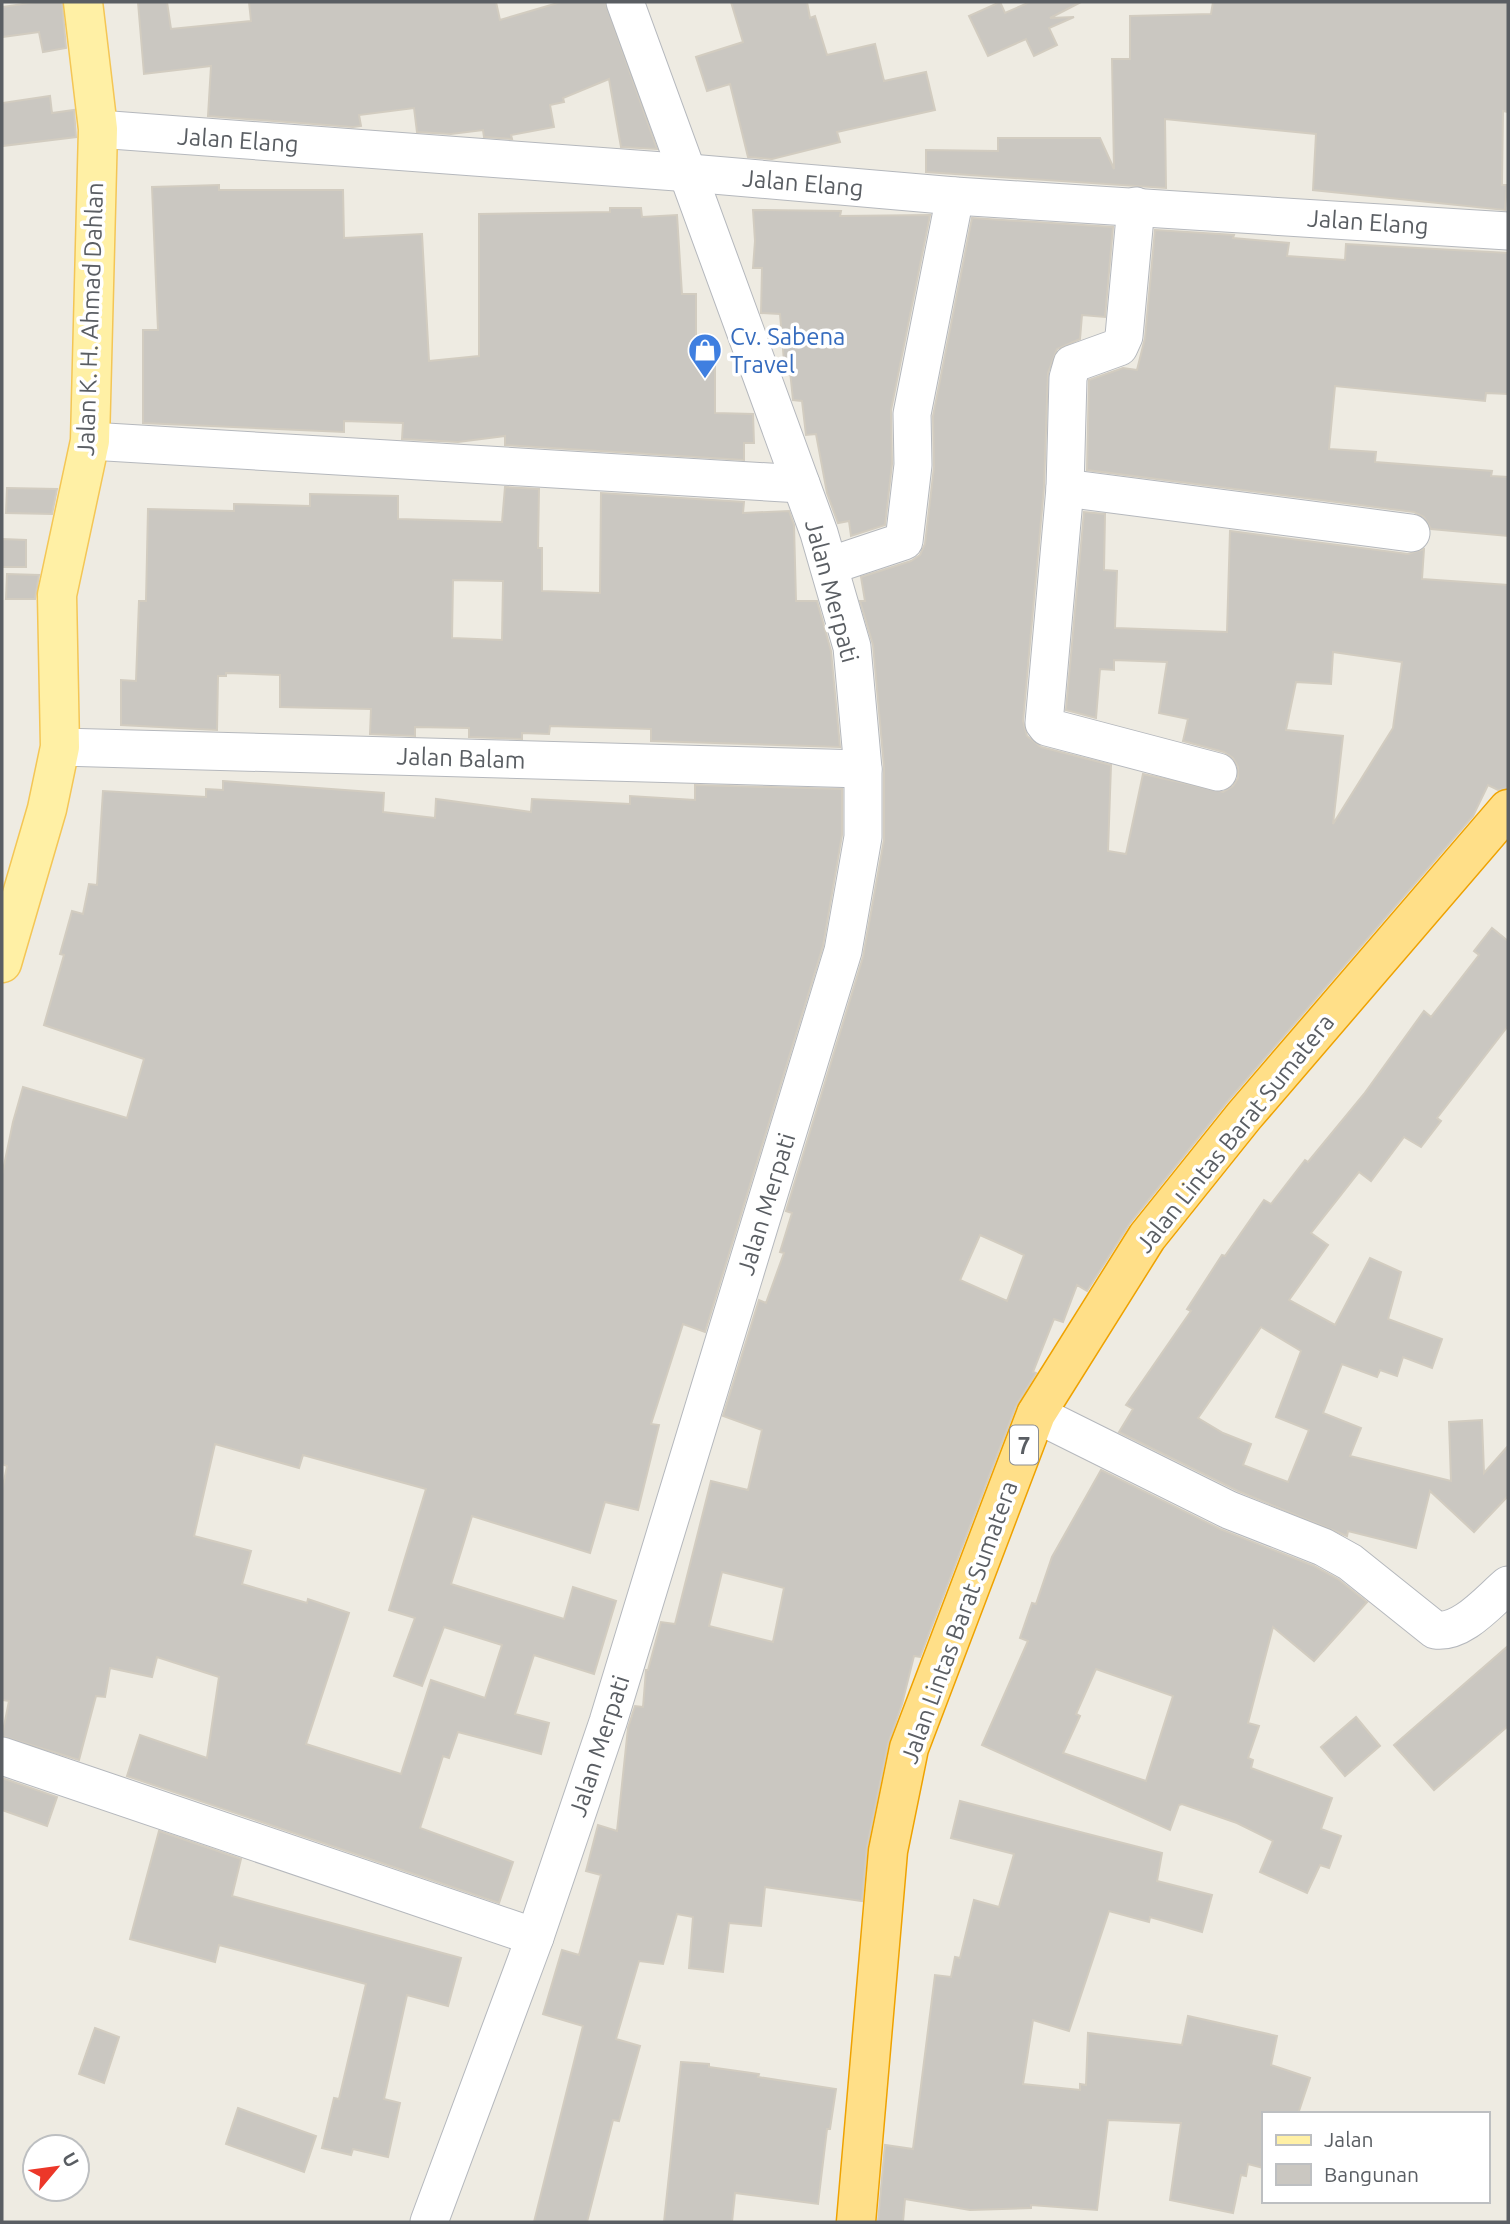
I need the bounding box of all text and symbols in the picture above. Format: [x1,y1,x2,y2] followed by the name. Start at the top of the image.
[176,122,300,158] street label: Jalan Elang
[741,164,865,202] street label: Jalan Elang
[72,182,108,456] street label: Jalan K. H. Ahmad Dahlan
[1306,204,1430,240] street label: Jalan Elang
[730,323,845,378] place label: Cv. Sabena Travel
[686,331,724,380] shop icon: Cv. Sabena Travel
[800,517,864,665] street label: Jalan Merpati
[396,742,526,774] street label: Jalan Balam
[1131,1008,1339,1258] street label: Jalan Lintas Barat Sumatera
[732,1130,800,1278] street label: Jalan Merpati
[1010,1426,1038,1464] road number: 7
[895,1477,1023,1767] street label: Jalan Lintas Barat Sumatera
[563,1672,635,1820] street label: Jalan Merpati
[1262,2112,1489,2203] legend
[1324,2127,1373,2151] text: Jalan
[21,2133,91,2203] north arrow
[58,2149,84,2171] text: U
[1324,2162,1419,2186] text: Bangunan

